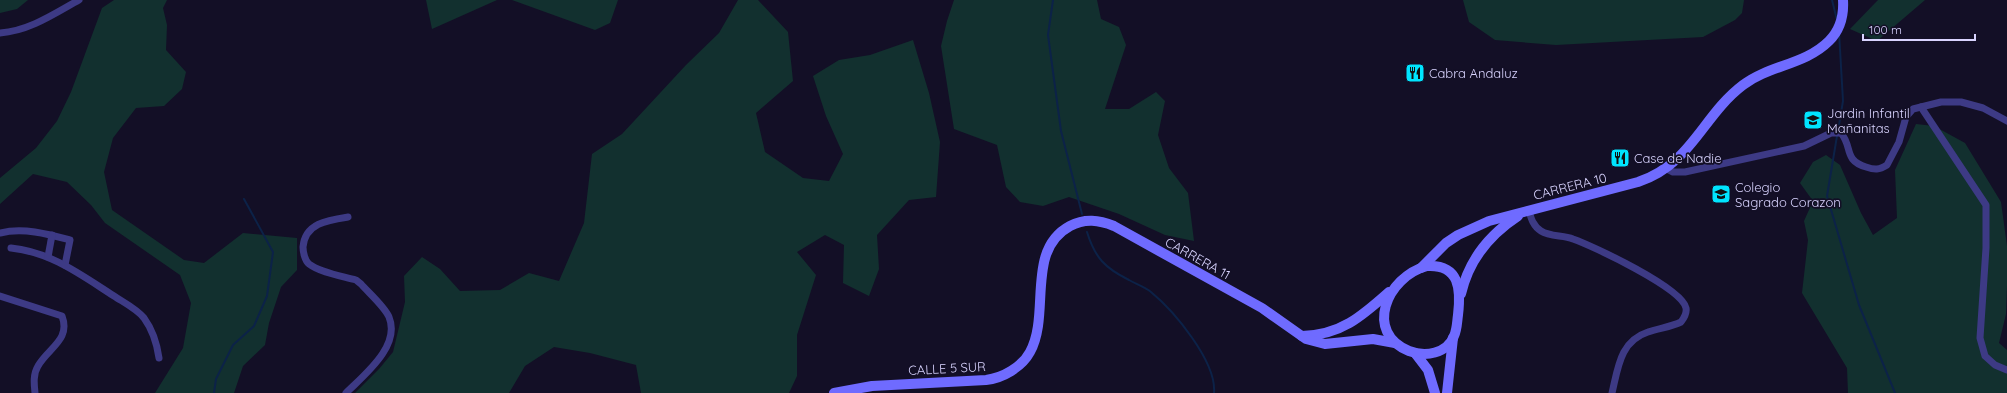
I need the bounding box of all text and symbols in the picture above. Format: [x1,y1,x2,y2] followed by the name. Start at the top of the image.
[1863,16,1975,42] scale bar
[1869,22,1902,37] text: 100 m
[1404,62,1426,84] restaurant icon: Cabra Andaluz
[1429,65,1518,81] place label: Cabra Andaluz
[1827,105,1910,136] place label: Jardin Infantil Mañanitas
[1802,109,1824,131] school or university icon: Jardin Infantil Mañanitas
[1609,147,1631,169] restaurant icon: Case de Nadie
[1634,150,1721,166] place label: Case de Nadie
[1532,169,1609,203] street label: CARRERA 10
[1735,179,1841,210] place label: Colegio Sagrado Corazon
[1710,183,1732,205] school or university icon: Colegio Sagrado Corazon
[1163,234,1233,282] street label: CARRERA 11
[908,358,986,378] street label: CALLE 5 SUR

